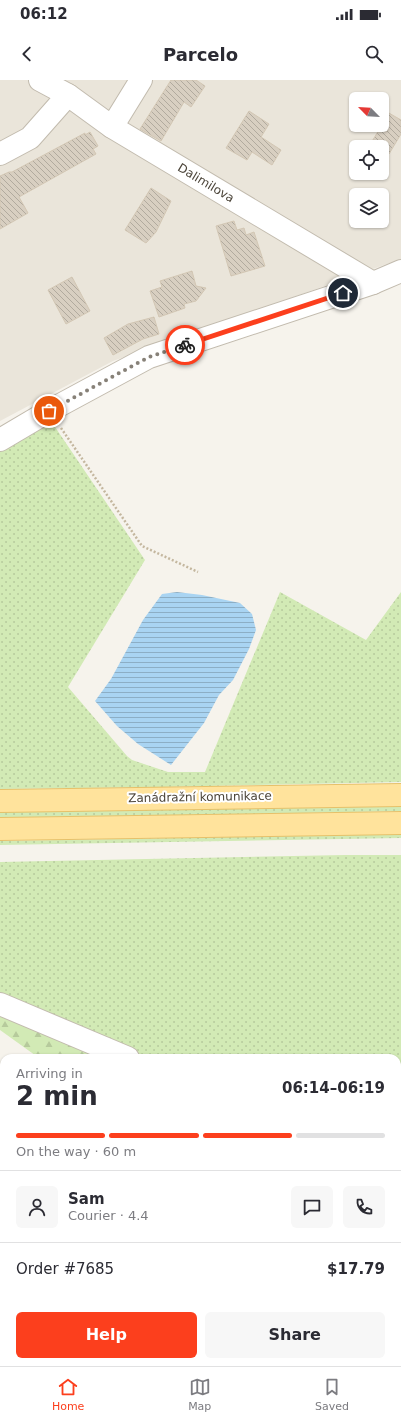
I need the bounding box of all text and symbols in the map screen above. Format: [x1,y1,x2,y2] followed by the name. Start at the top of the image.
[20,5,68,23] text: 06:12
[16,43,38,65] icon: back
[363,43,385,65] icon: search
[163,44,238,65] text: Parcelo
[349,92,389,132] north arrow
[349,92,389,228] map controls
[349,140,389,180] button: locate
[175,161,237,205] street label: Dalimilova
[349,188,389,228] button: layers
[326,276,360,310] pin
[332,282,354,304] icon: home
[165,325,205,365] courier
[174,334,196,356] icon: bike
[32,394,66,428] pin
[38,400,60,422] icon: bag
[128,789,272,805] street label: Zanádražní komunikace
[16,1066,83,1081] text: Arriving in
[282,1079,385,1097] text: 06:14–06:19
[16,1081,98,1111] text: 2 min
[16,1144,136,1159] text: On the way · 60 m
[16,1186,58,1228] button: person
[291,1186,333,1228] button: chat
[343,1186,385,1228] button: phone
[68,1190,105,1208] text: Sam
[68,1208,149,1223] text: Courier · 4.4
[16,1260,114,1278] text: Order #7685
[327,1260,385,1278] text: $17.79
[16,1312,197,1358] button: Help
[205,1312,385,1358] button: Share
[52,1376,84,1413] tab: Home
[188,1376,211,1413] tab: Map
[315,1376,349,1413] tab: Saved

